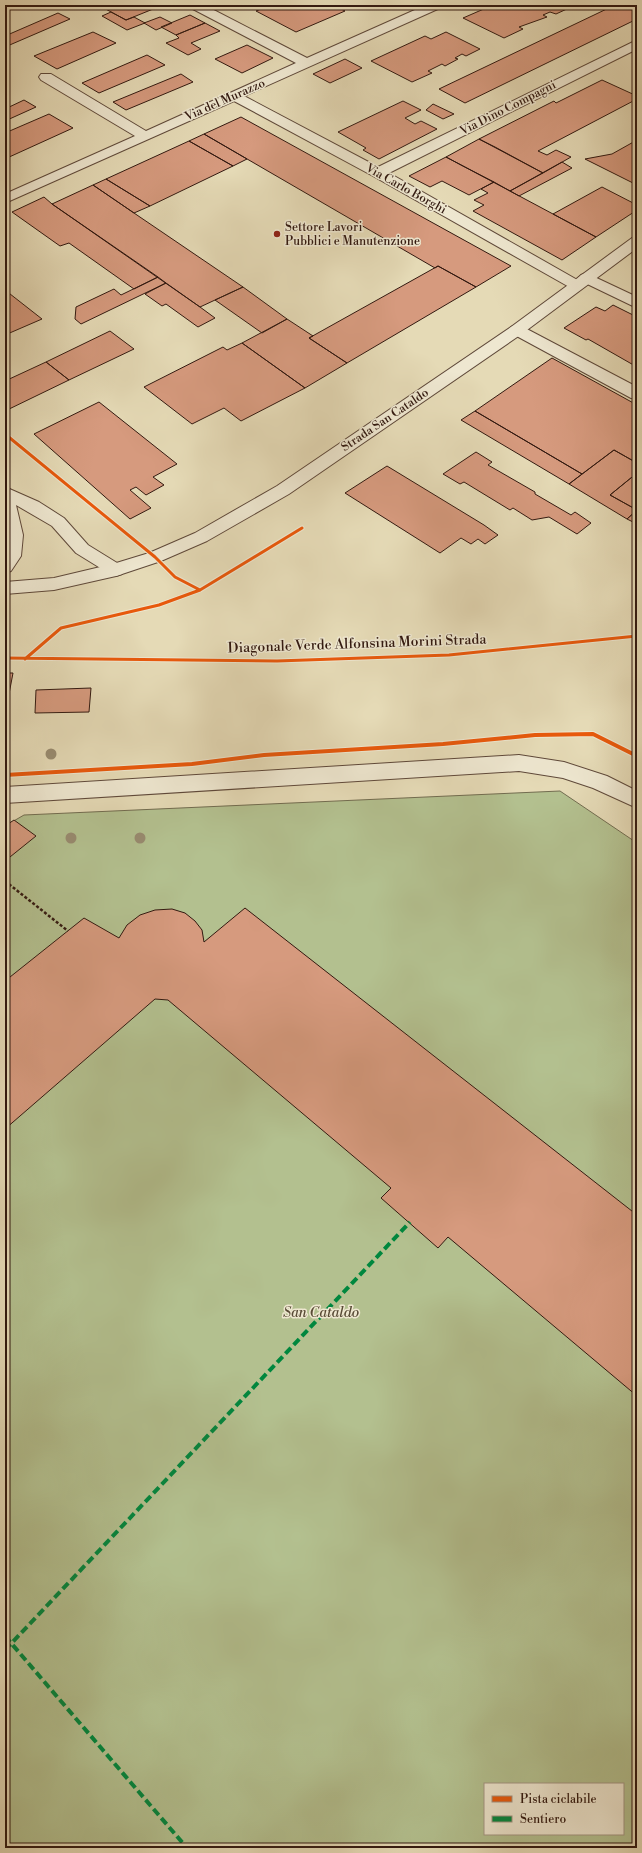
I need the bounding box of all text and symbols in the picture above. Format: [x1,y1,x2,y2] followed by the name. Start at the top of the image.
[182,76,268,125] street label: Via del Murazzo
[457,77,559,139] street label: Via Dino Compagni
[362,160,449,217] street label: Via Carlo Borghi
[285,220,420,249] place label: Settore Lavori Pubblici e Manutenzione
[272,229,282,239] marker: Settore Lavori Pubblici e Manutenzione
[338,385,432,455] street label: Strada San Cataldo
[227,630,488,658] street label: Diagonale Verde Alfonsina Morini Strada
[283,1304,359,1322] park label: San Cataldo
[484,1783,624,1835] legend
[520,1792,597,1807] text: Pista ciclabile
[520,1812,566,1827] text: Sentiero

